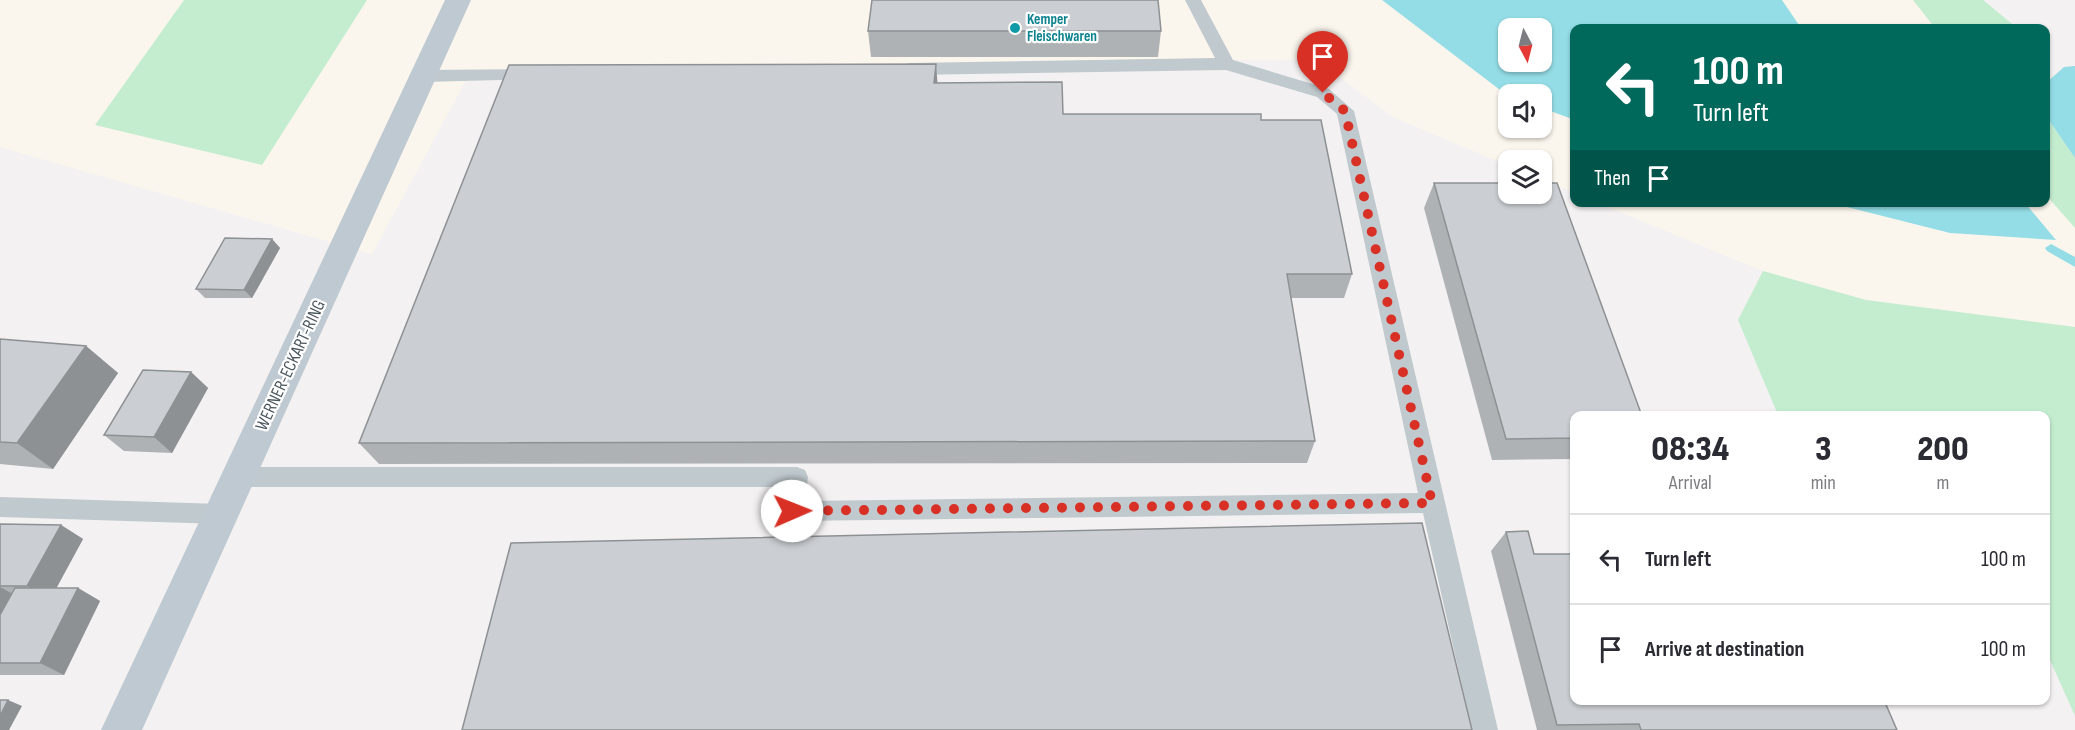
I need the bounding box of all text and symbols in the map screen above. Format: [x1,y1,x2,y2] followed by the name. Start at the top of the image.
[1027,10,1097,46] place label: Kemper Fleischwaren
[1498,18,1552,72] north arrow
[1498,18,1552,204] map controls
[1008,21,1022,35] marker: Kemper Fleischwaren
[1297,31,1348,93] pin
[1306,40,1339,73] icon: arrive
[1693,46,1784,97] text: 100 m
[1594,48,1672,126] icon: left
[1498,84,1552,138] button: sound
[1693,97,1769,129] text: Turn left
[1498,150,1552,204] button: layers
[1642,162,1675,195] icon: arrive
[1594,165,1630,192] text: Then
[251,297,330,434] street label: WERNER-ECKART-RING
[1651,428,1729,471] text: 08:34
[1815,428,1832,471] text: 3
[1917,428,1969,471] text: 200
[1669,471,1712,495] text: Arrival
[1811,471,1836,495] text: min
[1936,471,1949,495] text: m
[760,479,824,543] position arrow
[1594,543,1627,576] icon: left
[1645,546,1711,573] text: Turn left
[1981,546,2026,573] text: 100 m
[1594,633,1627,666] icon: arrive
[1645,636,1804,663] text: Arrive at destination
[1981,636,2026,663] text: 100 m

